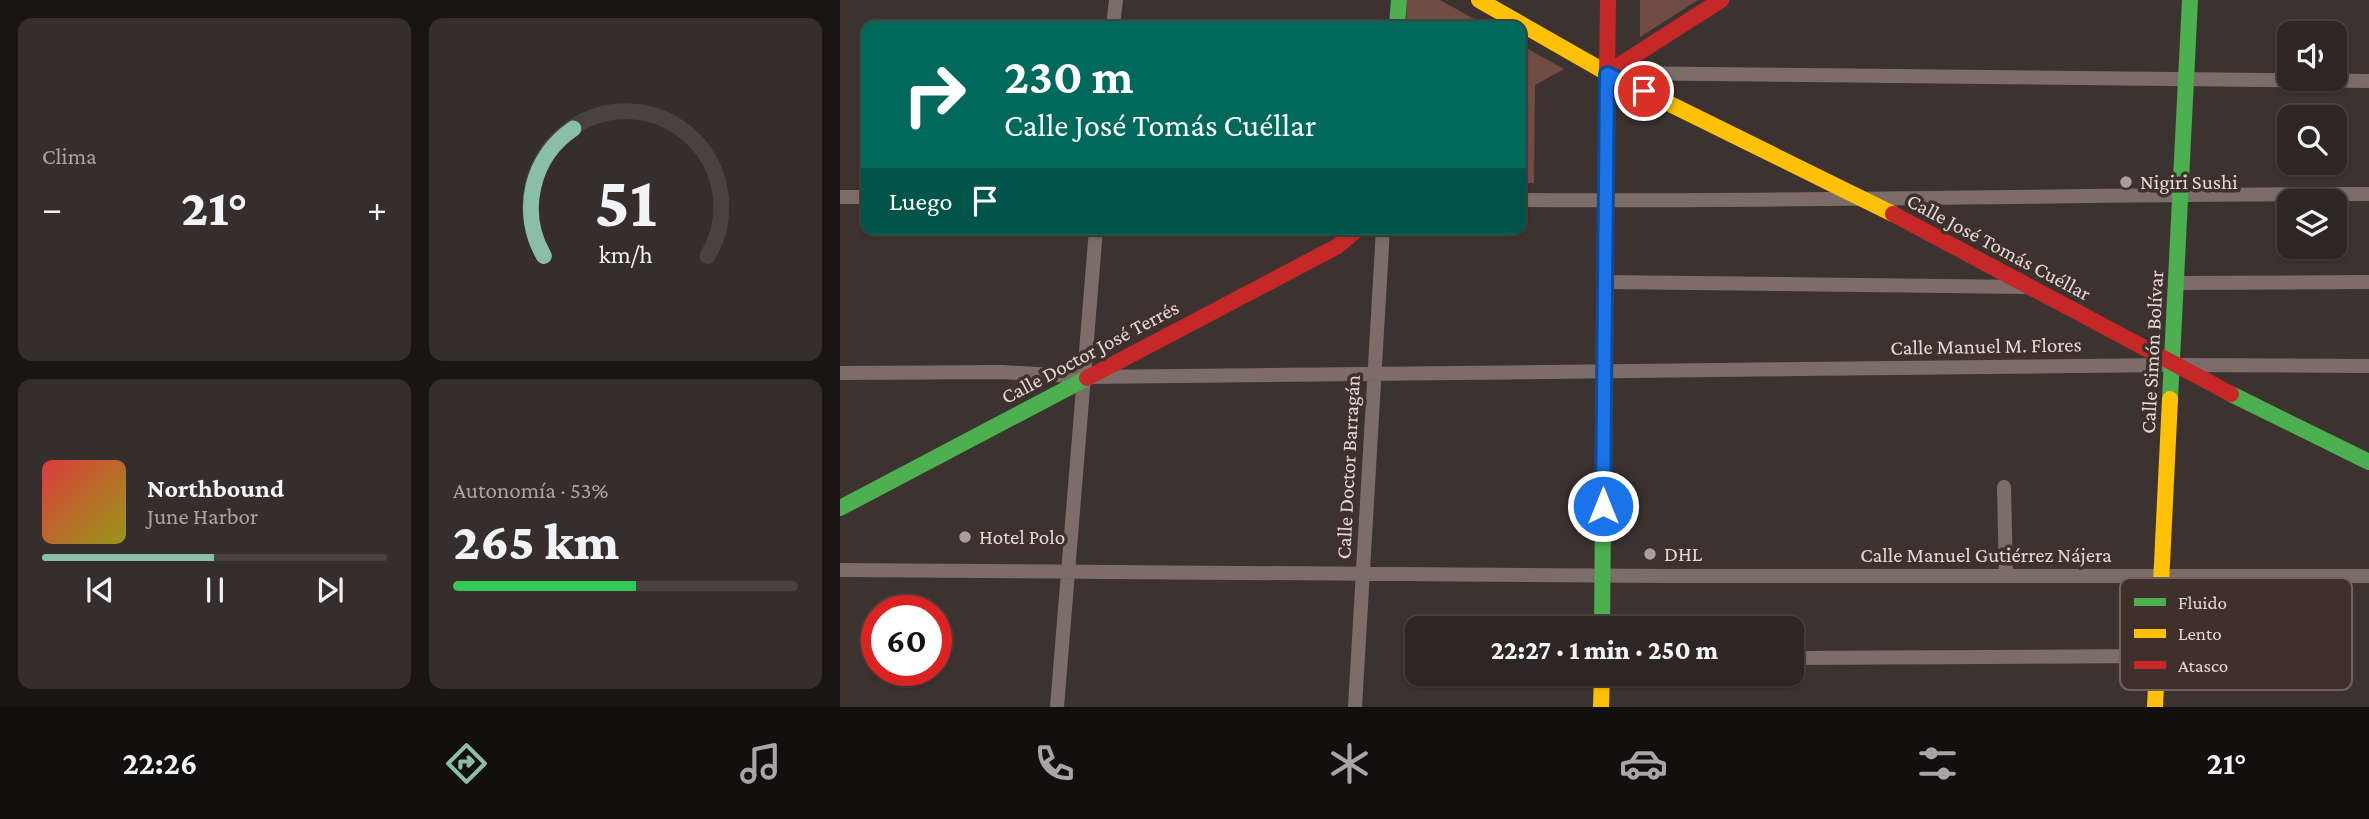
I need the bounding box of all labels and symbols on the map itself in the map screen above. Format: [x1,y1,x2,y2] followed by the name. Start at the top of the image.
[1614,61,1674,121] pin
[2140,170,2238,194] place label: Nigiri Sushi
[2118,174,2134,190] marker: Nigiri Sushi
[1903,188,2096,306] street label: Calle José Tomás Cuéllar
[2136,269,2168,434] street label: Calle Simón Bolívar
[997,295,1183,409] street label: Calle Doctor José Terrés
[1890,332,2082,360] street label: Calle Manuel M. Flores
[1331,374,1365,560] street label: Calle Doctor Barragán
[1566,469,1640,543] position arrow
[979,525,1065,549] place label: Hotel Polo
[957,529,973,545] marker: Hotel Polo
[1664,542,1703,566] place label: DHL
[1860,543,2112,567] street label: Calle Manuel Gutiérrez Nájera
[1642,546,1658,562] marker: DHL
[2120,578,2352,690] legend
[2178,592,2227,613] text: Fluido
[861,595,952,686] speed limit sign: 60
[2178,623,2222,644] text: Lento
[2178,655,2228,676] text: Atasco

